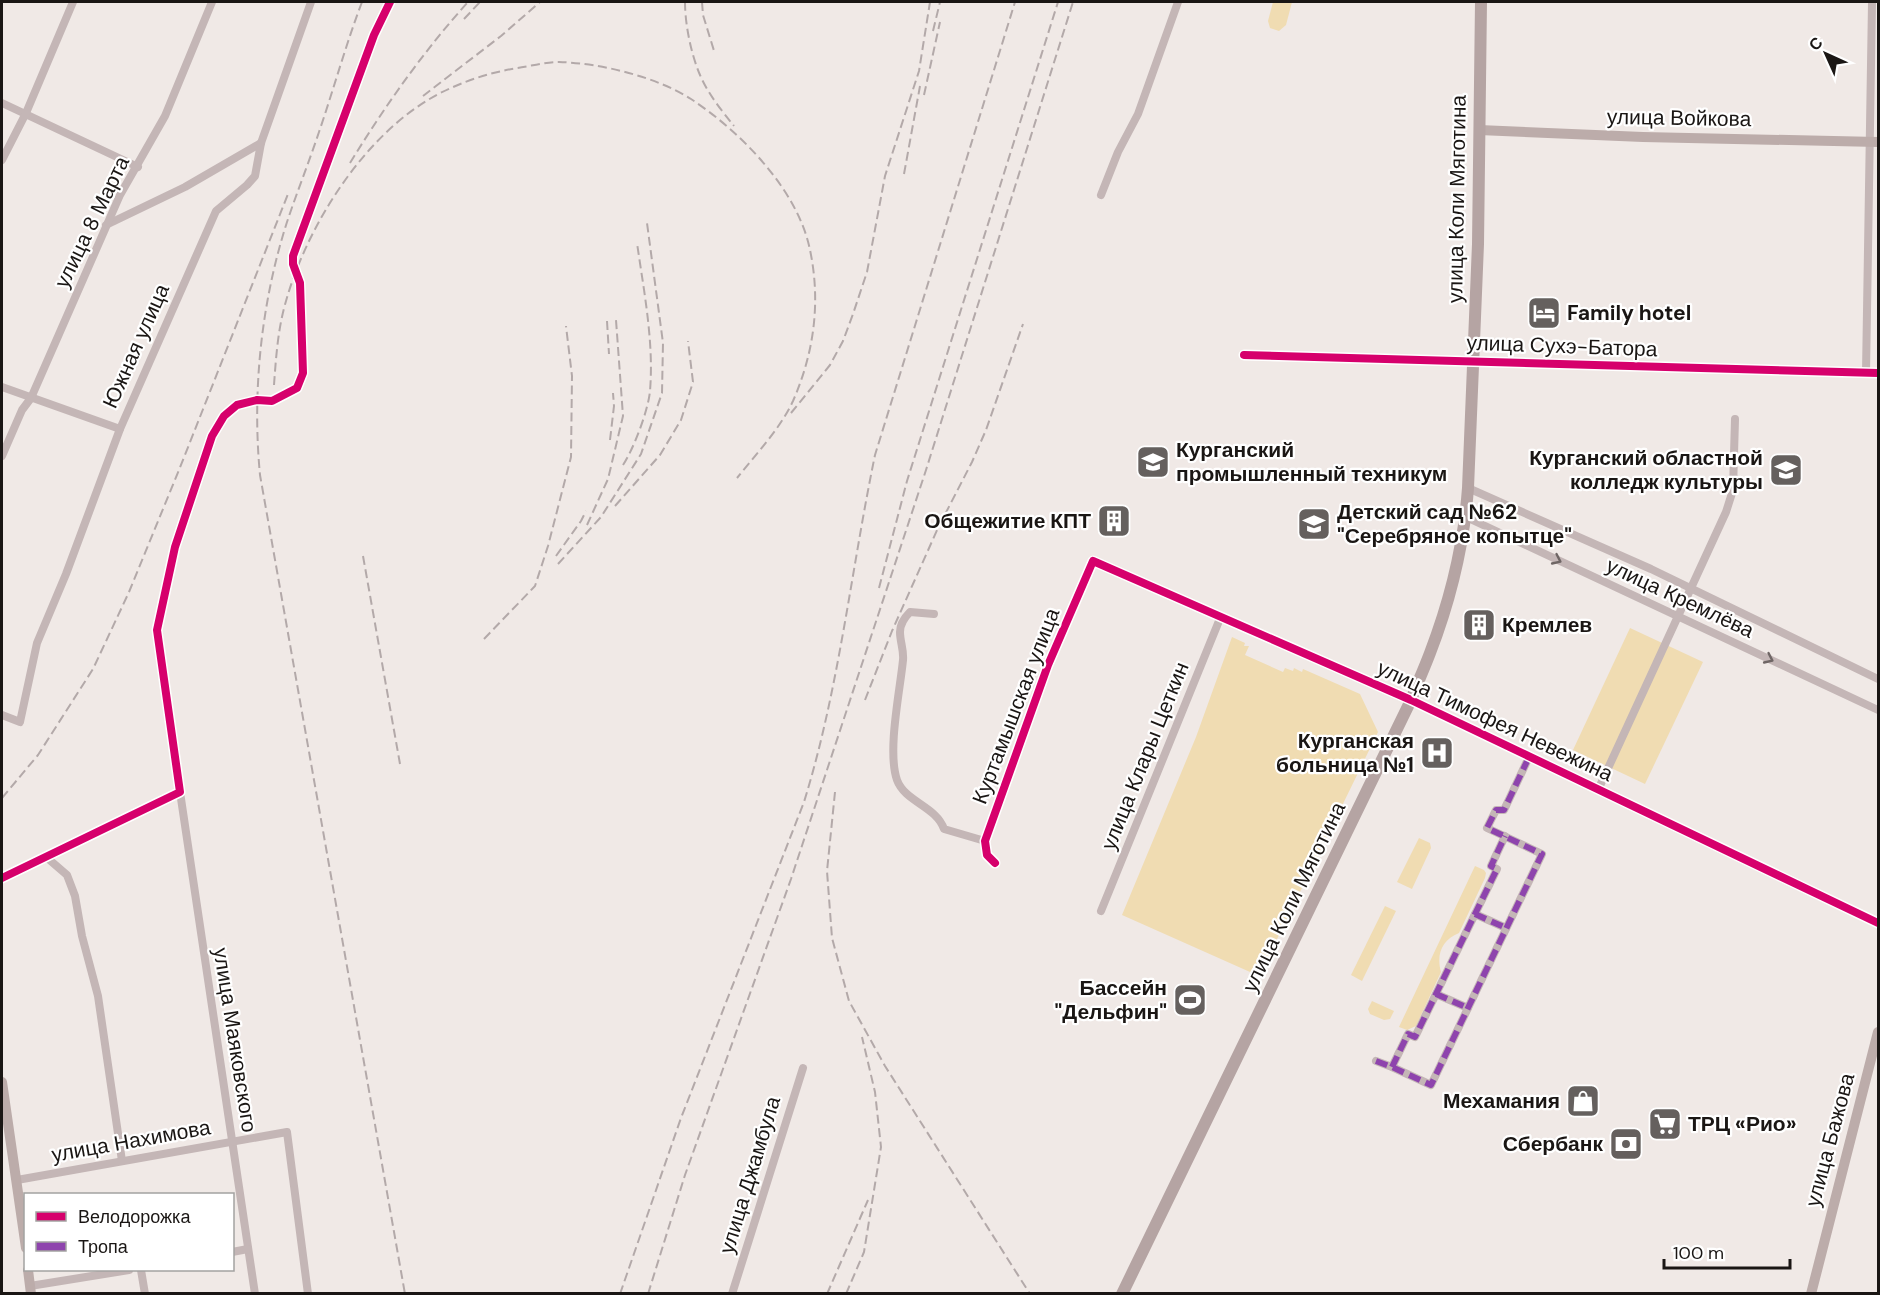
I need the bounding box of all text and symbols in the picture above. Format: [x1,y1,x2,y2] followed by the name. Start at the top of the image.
[1796,24,1856,84] north arrow
[1804,32,1828,55] text: С
[1441,94,1473,303] street label: улица Коли Мяготина
[1607,103,1752,133] street label: улица Войкова
[48,151,136,293] street label: улица 8 Марта
[96,279,176,413] street label: Южная улица
[1526,295,1562,331] hotel icon: Family hotel
[1567,299,1691,327] place label: Family hotel
[1466,329,1658,363] street label: улица Сухэ-Батора
[1176,436,1447,488] place label: Курганский промышленный техникум
[1135,444,1171,480] school or university icon: Курганский промышленный техникум
[1529,444,1763,496] place label: Курганский областной колледж культуры
[1768,452,1804,488] school or university icon: Курганский областной колледж культуры
[1337,498,1572,550] place label: Детский сад №62 "Серебряное копытце"
[1096,503,1132,539] building icon: Общежитие КПТ
[1296,506,1332,542] school or university icon: Детский сад №62 "Серебряное копытце"
[924,507,1091,535] place label: Общежитие КПТ
[1602,552,1759,645] street label: улица Кремлёва
[1550,553,1561,565] one-way arrow
[966,604,1066,808] street label: Куртамышская улица
[1461,607,1497,643] building icon: Кремлев
[1502,611,1592,639] place label: Кремлев
[1763,651,1774,663] one-way arrow
[1373,654,1618,788] street label: улица Тимофея Невежина
[1094,658,1196,854] street label: улица Клары Цеткин
[1276,727,1414,779] place label: Курганская больница №1
[1419,735,1455,771] hospital icon: Курганская больница №1
[1236,797,1352,997] street label: улица Коли Мяготина
[207,946,263,1134] street label: улица Маяковского
[1054,974,1167,1026] place label: Бассейн "Дельфин"
[1172,982,1208,1018] sports icon: Бассейн "Дельфин"
[1799,1070,1861,1210] street label: улица Бажова
[1565,1083,1601,1119] shop icon: Мехамания
[1443,1087,1560,1115] place label: Мехамания
[713,1093,787,1257] street label: улица Джамбула
[1647,1106,1683,1142] supermarket icon: ТРЦ «Рио»
[1688,1110,1796,1138] place label: ТРЦ «Рио»
[49,1113,213,1169] street label: улица Нахимова
[1608,1126,1644,1162] bank icon: Сбербанк
[1503,1130,1603,1158] place label: Сбербанк
[24,1193,234,1271] legend
[78,1205,191,1229] text: Велодорожка
[1664,1232,1790,1270] scale bar
[78,1235,129,1259] text: Тропа
[1673,1241,1724,1265] text: 100 m

